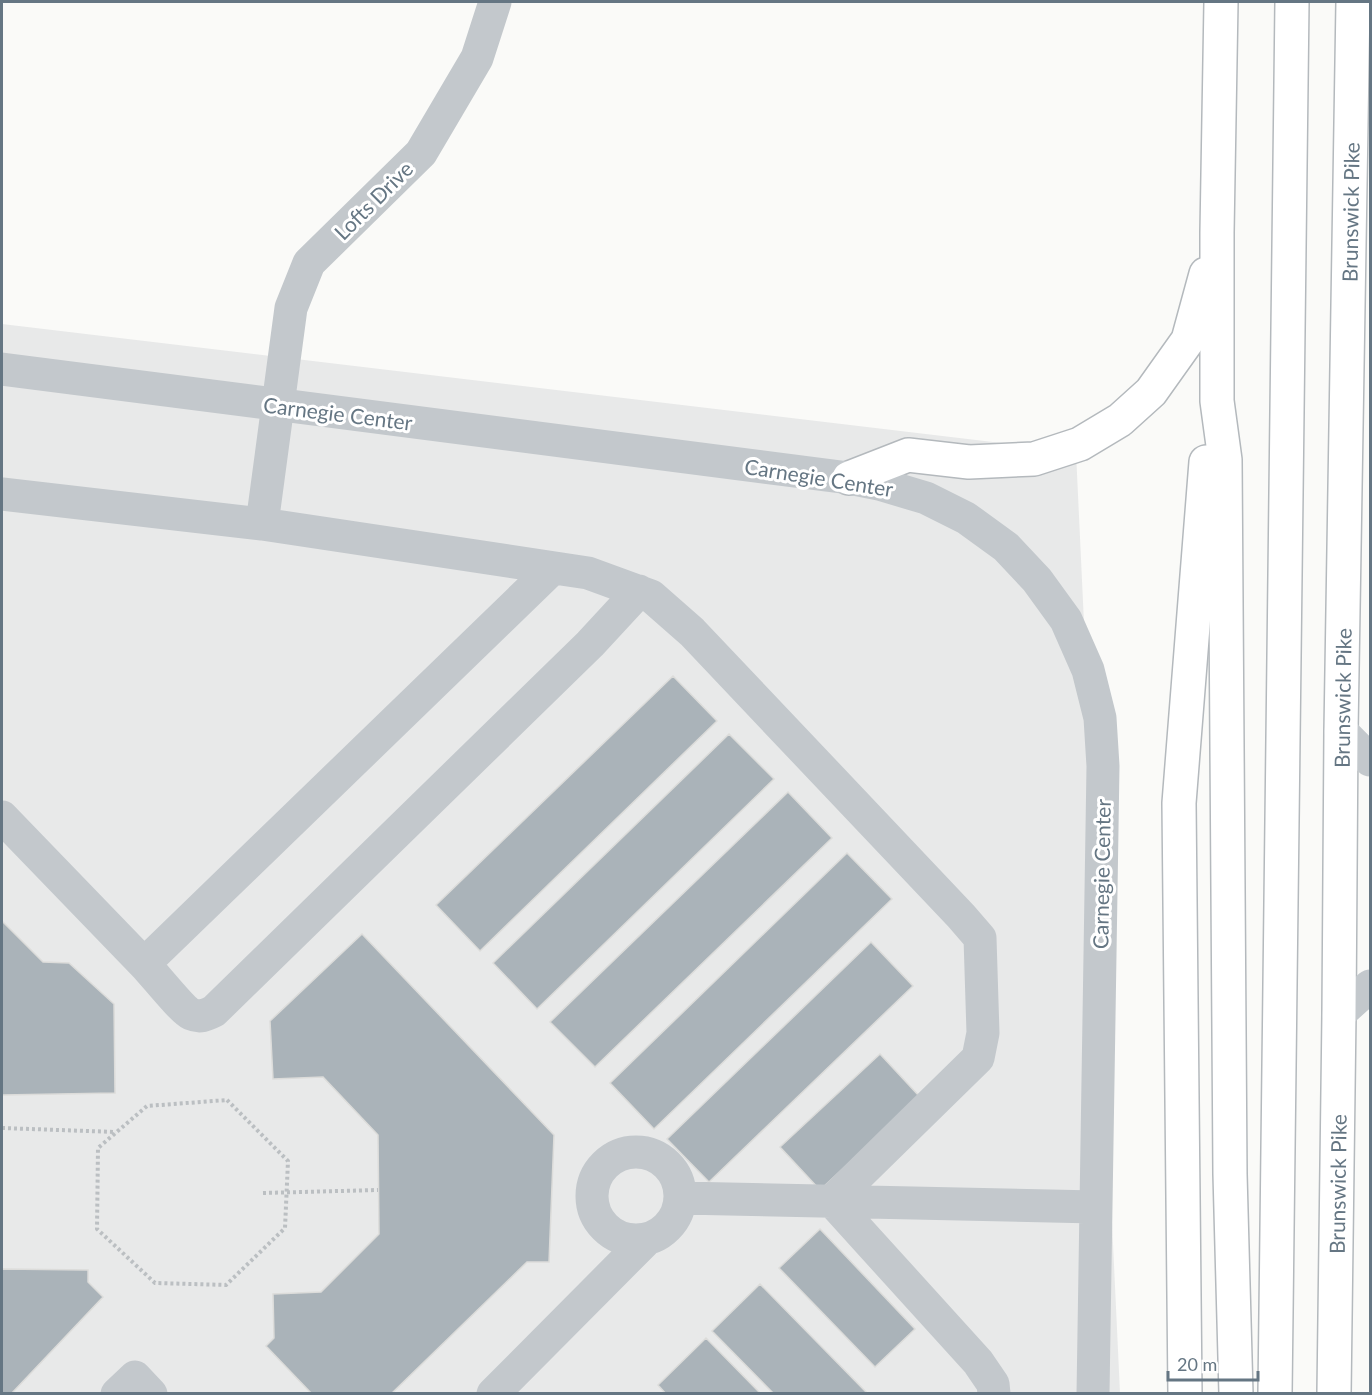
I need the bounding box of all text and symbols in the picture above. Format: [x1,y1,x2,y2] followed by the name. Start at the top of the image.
[1336,142,1363,282] street label: Brunswick Pike
[329,156,417,244] street label: Lofts Drive
[262,391,414,435] street label: Carnegie Center
[743,453,895,501] street label: Carnegie Center
[1328,628,1355,768] street label: Brunswick Pike
[1087,798,1115,949] street label: Carnegie Center
[1323,1114,1350,1254] street label: Brunswick Pike
[1168,1344,1258,1382] scale bar
[1177,1353,1217,1375] text: 20 m

